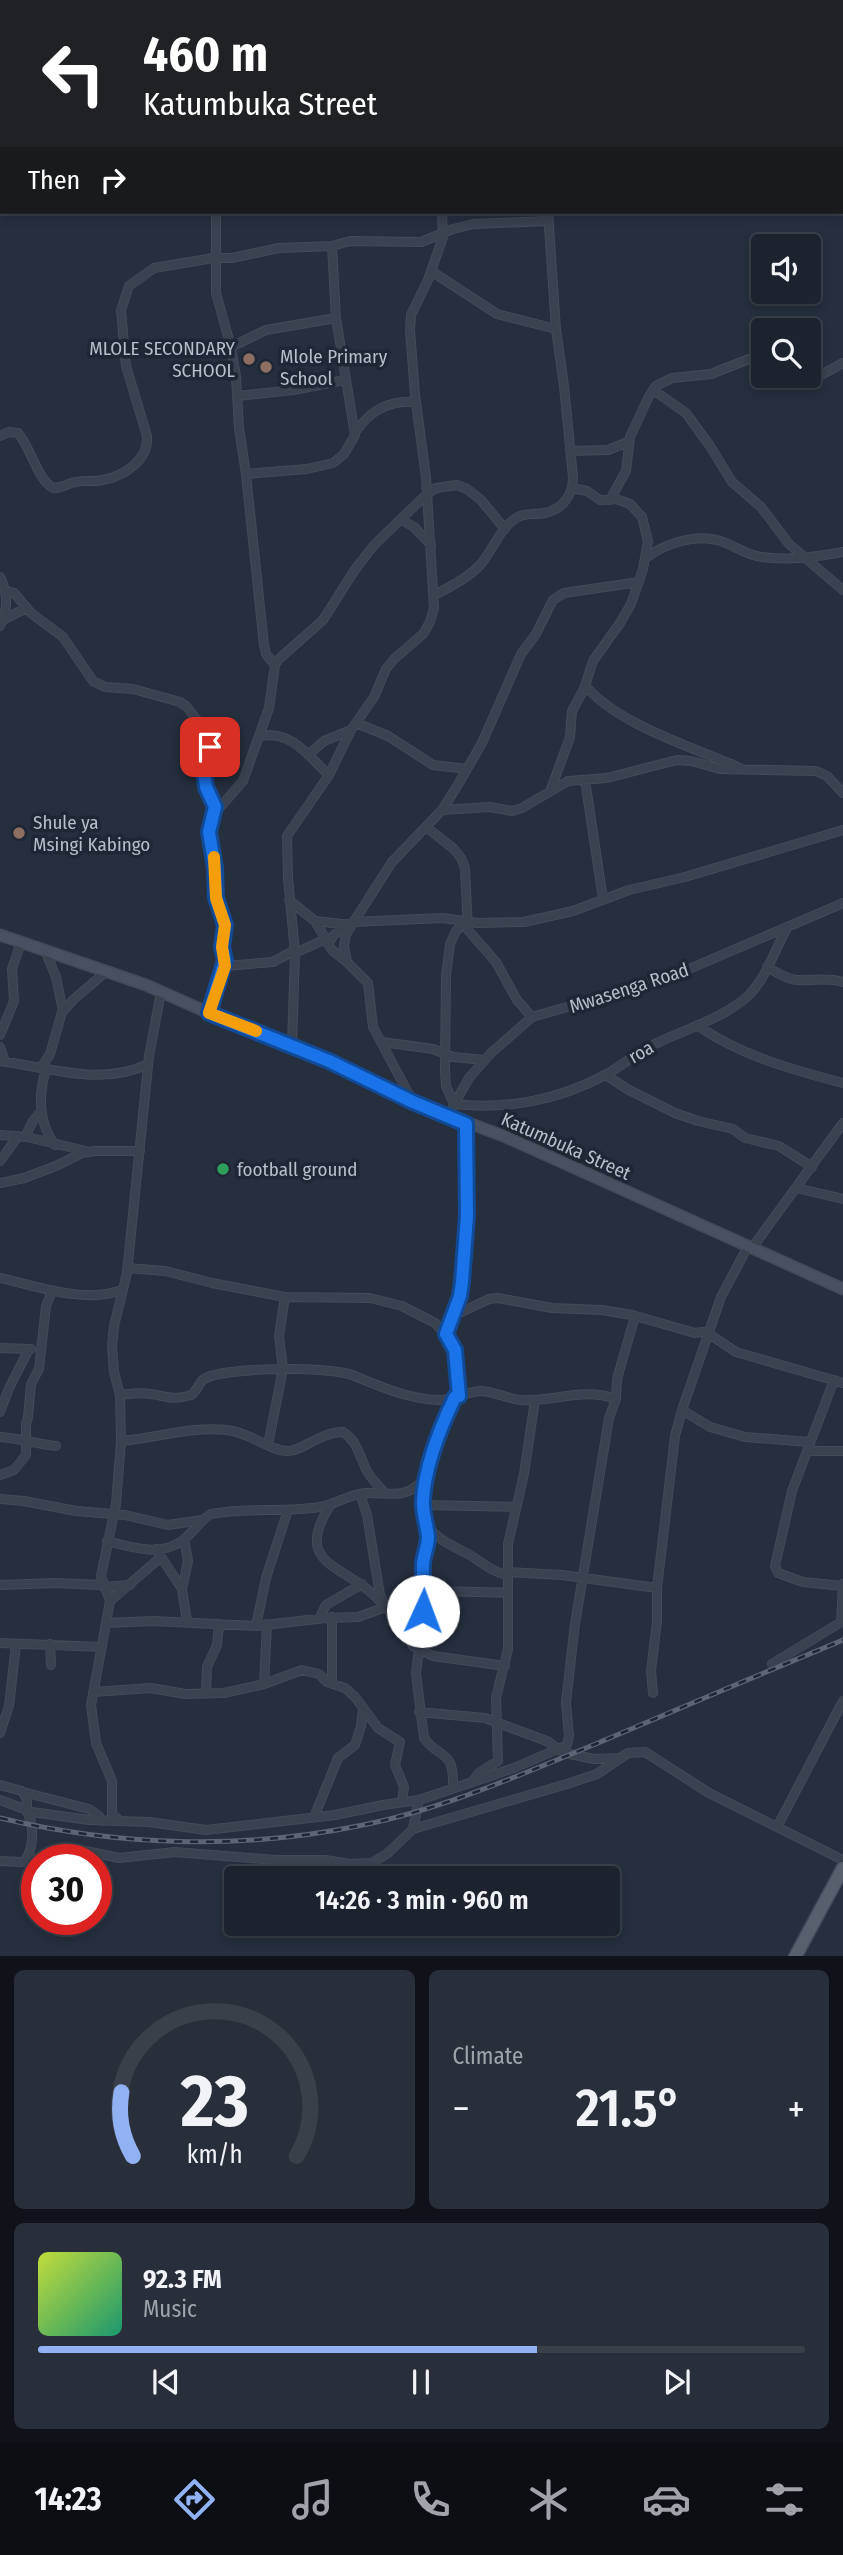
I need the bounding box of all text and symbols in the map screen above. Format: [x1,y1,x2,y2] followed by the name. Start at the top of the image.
[143,25,268,84] text: 460 m
[28,28,119,119] icon: left
[143,85,377,123] text: Katumbuka Street
[94,161,132,199] icon: right
[28,165,80,196] text: Then
[751,234,821,388] map controls
[751,234,821,304] button: sound
[751,318,821,388] button: search
[89,337,236,382] place label: MLOLE SECONDARY SCHOOL
[280,345,388,390] place label: Mlole Primary School
[241,351,257,367] marker: MLOLE SECONDARY SCHOOL
[258,359,274,375] marker: Mlole Primary School
[180,717,240,777] pin
[191,728,229,766] icon: arrive
[33,811,150,856] place label: Shule ya Msingi Kabingo
[11,825,27,841] marker: Shule ya Msingi Kabingo
[566,958,692,1018] street label: Mwasenga Road
[624,1036,658,1068] street label: roa
[498,1107,635,1185] street label: Katumbuka Street
[237,1158,358,1181] place label: football ground
[215,1161,231,1177] marker: football ground
[386,1574,460,1648] position arrow
[21,1844,112,1935] speed limit sign: 30
[315,1885,529,1916] text: 14:26 · 3 min · 960 m
[453,2042,523,2070] text: Climate
[179,2058,248,2145] text: 23
[576,2077,682,2140] text: 21.5°
[453,2086,470,2132] text: −
[788,2086,805,2132] text: +
[186,2139,242,2169] text: km/h
[143,2264,222,2295] text: 92.3 FM
[143,2295,197,2323] text: Music
[147,2363,185,2401] icon: previous
[402,2363,440,2401] icon: pause
[658,2363,696,2401] icon: next
[170,2475,219,2524] icon: directions
[288,2475,337,2524] icon: music
[406,2475,455,2524] icon: phone
[524,2475,573,2524] icon: climate
[642,2475,691,2524] icon: car
[760,2475,809,2524] icon: filters
[34,2480,102,2518] text: 14:23

